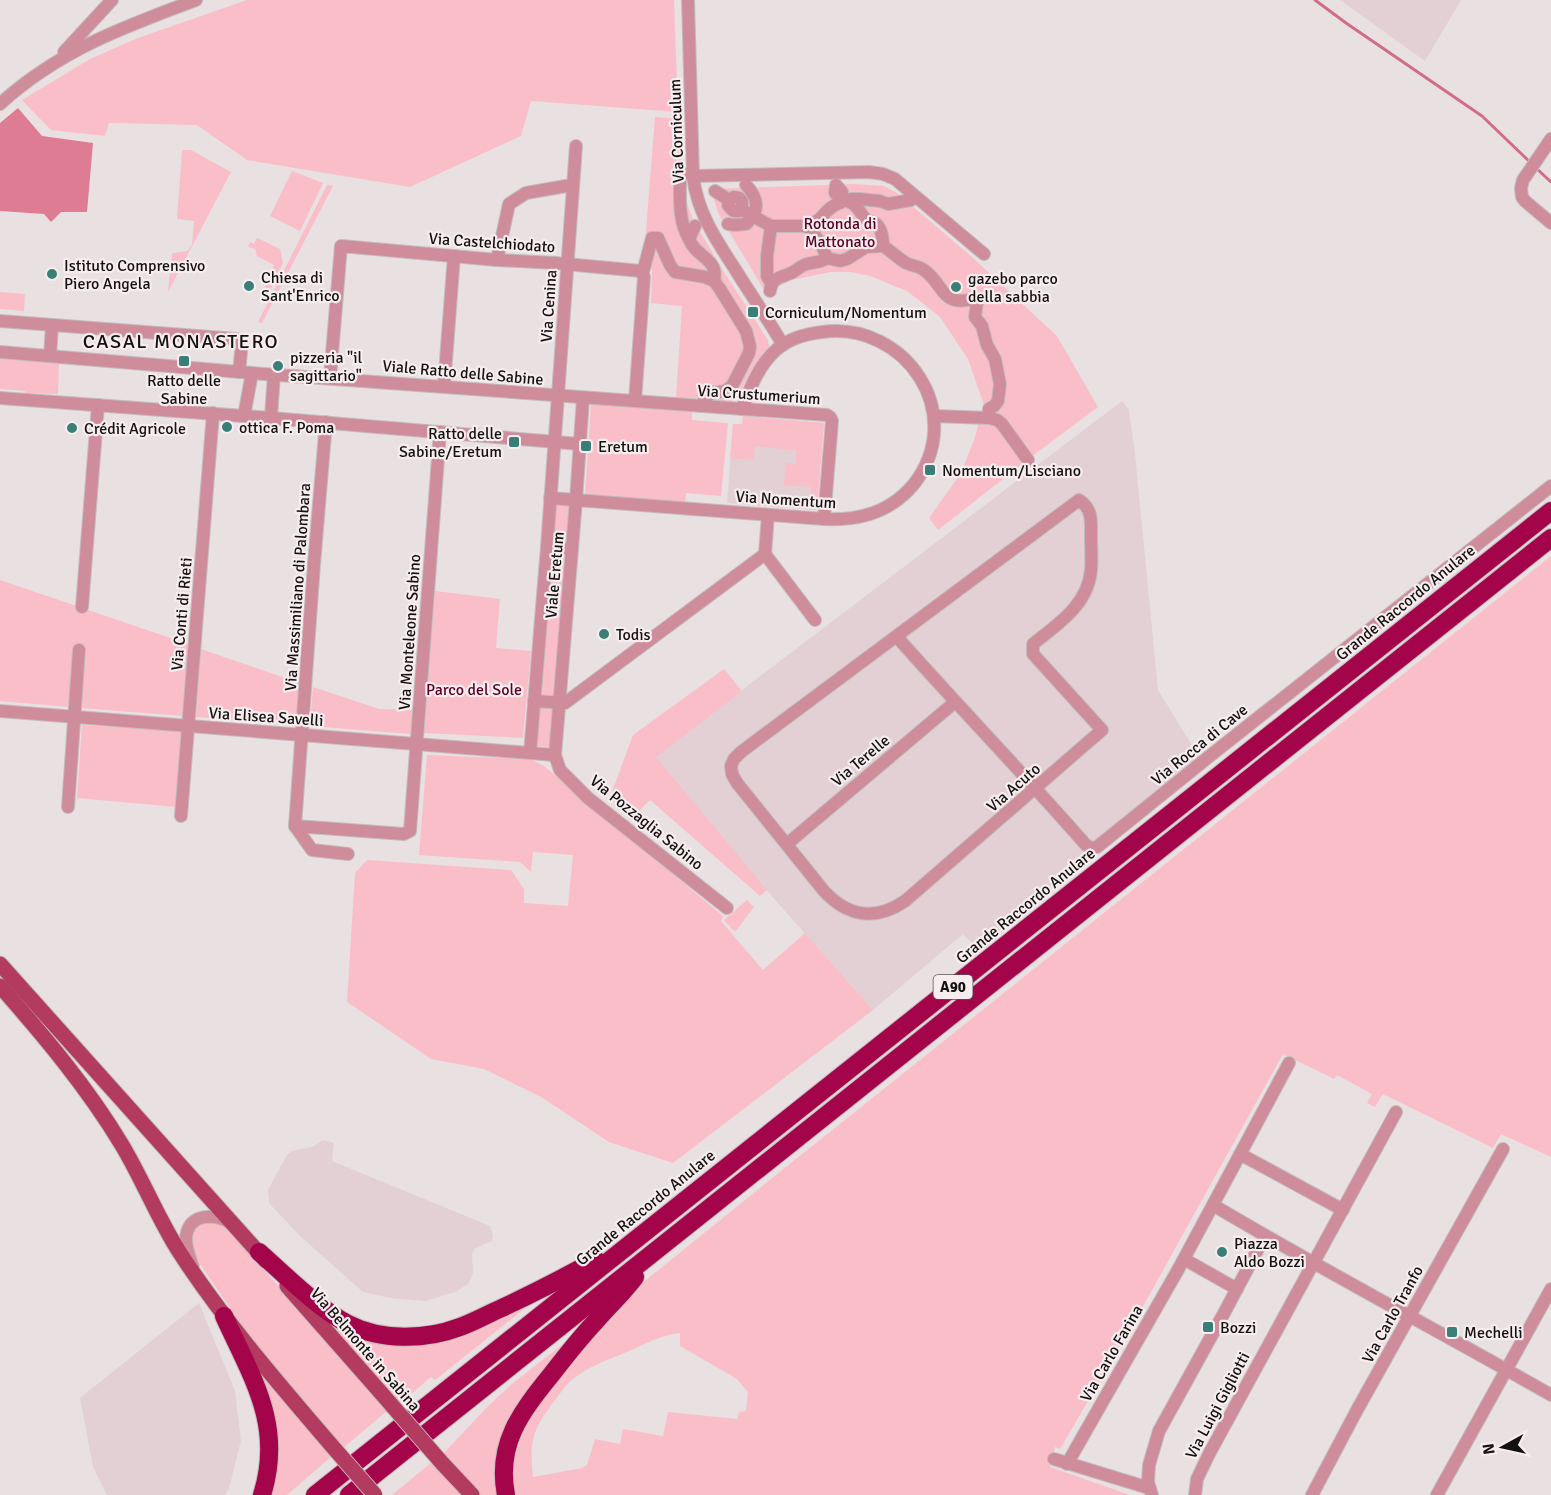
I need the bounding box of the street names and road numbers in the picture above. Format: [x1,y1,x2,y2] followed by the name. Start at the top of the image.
[665,78,689,183] street label: Via Corniculum
[428,229,556,257] street label: Via Castelchiodato
[536,269,562,343] street label: Via Cenina
[382,356,544,390] street label: Viale Ratto delle Sabine
[697,381,821,409] street label: Via Crustumerium
[281,482,315,692] street label: Via Massimiliano di Palombara
[735,487,837,513] street label: Via Nomentum
[541,531,569,620] street label: Viale Eretum
[1332,540,1479,665] street label: Grande Raccordo Anulare
[395,553,425,711] street label: Via Monteleone Sabino
[167,557,197,672] street label: Via Conti di Rieti
[1147,700,1252,790] street label: Via Rocca di Cave
[208,703,324,731] street label: Via Elisea Savelli
[827,730,894,791] street label: Via Terelle
[983,759,1045,817] street label: Via Acuto
[586,771,707,875] street label: Via Pozzaglia Sabino
[952,843,1099,968] street label: Grande Raccordo Anulare
[934,975,972,999] road number: A90
[572,1145,719,1270] street label: Grande Raccordo Anulare
[1358,1262,1428,1367] street label: Via Carlo Tranfo
[306,1284,424,1416] street label: Via Belmonte in Sabina
[1076,1302,1148,1405] street label: Via Carlo Farina
[1181,1349,1254,1462] street label: Via Luigi Gigliotti

